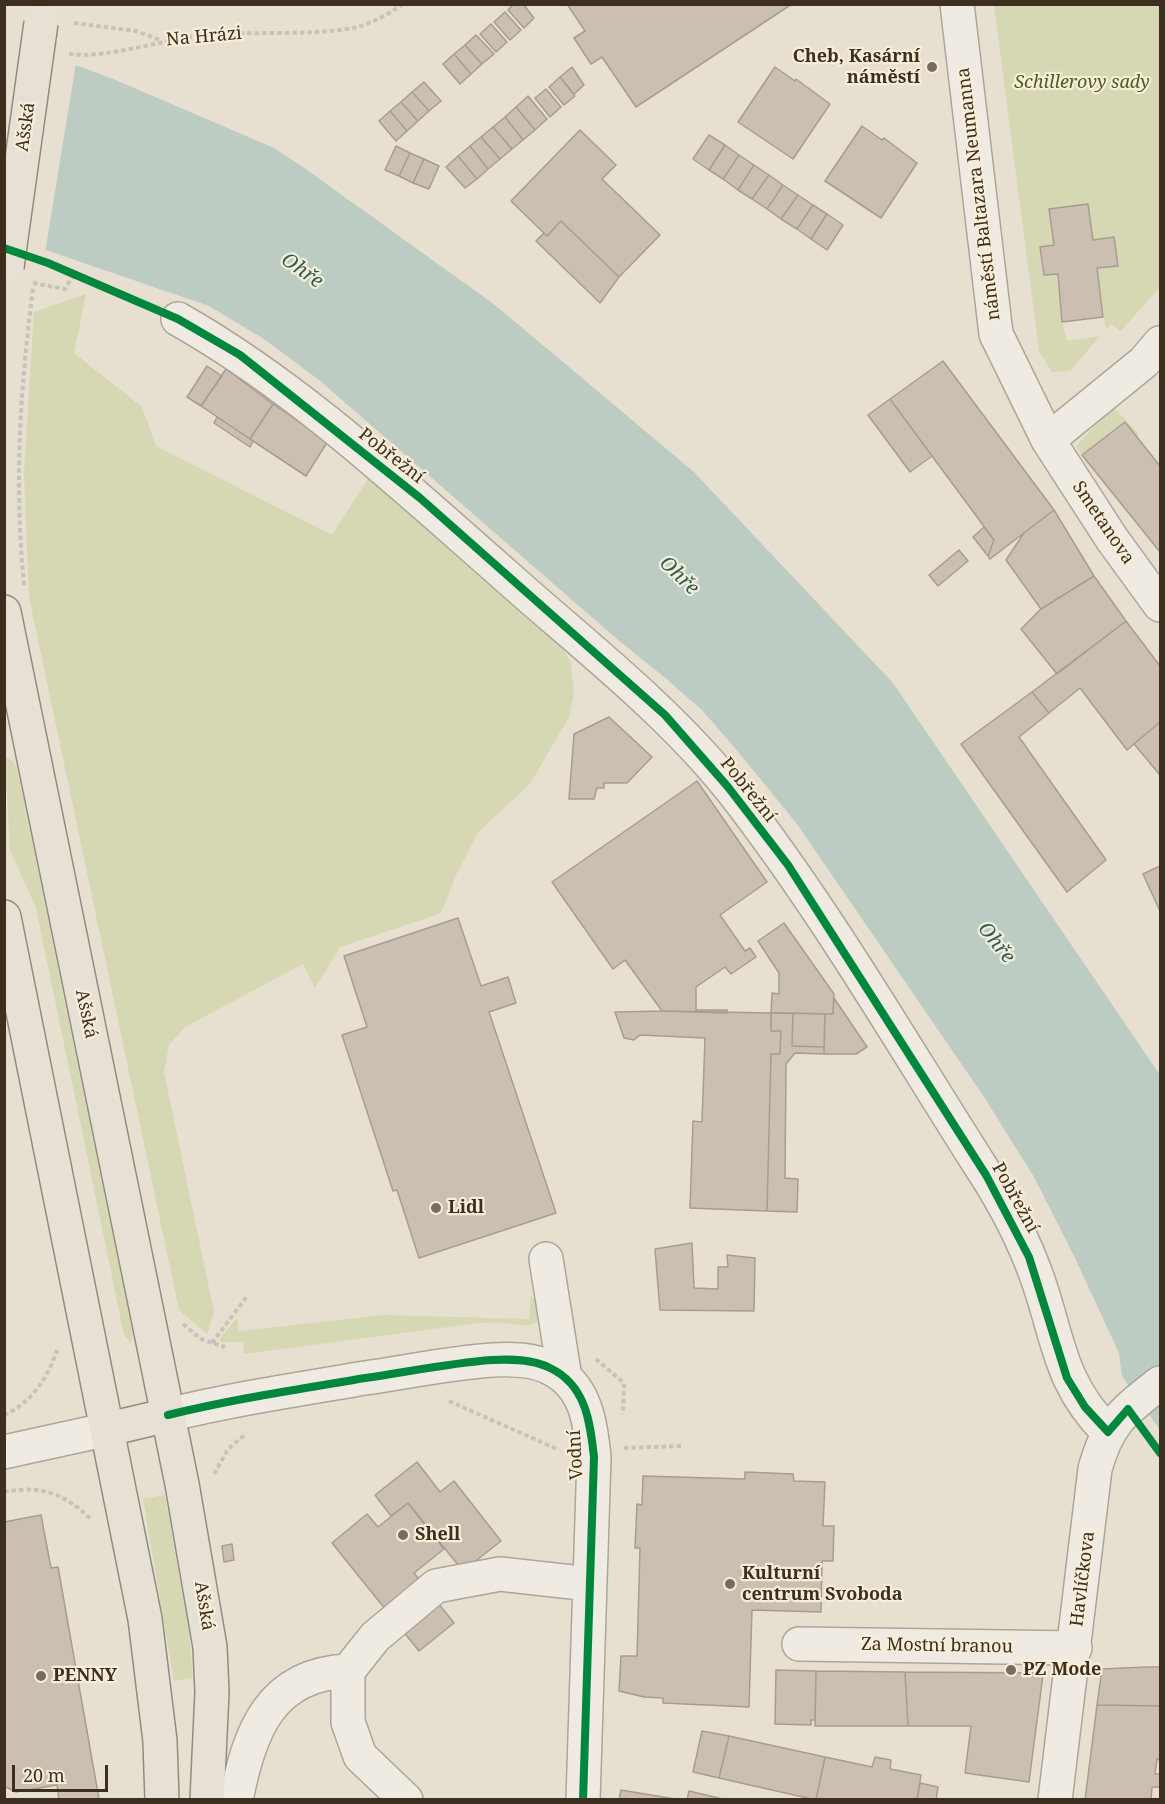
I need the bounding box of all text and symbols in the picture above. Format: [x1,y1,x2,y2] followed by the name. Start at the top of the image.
[165,23,243,51] street label: Na Hrázi
[793,46,920,88] place label: Cheb, Kasární náměstí
[925,60,939,74] marker: Cheb, Kasární náměstí
[953,66,1005,322] street label: náměstí Baltazara Neumanna
[1014,72,1150,94] park label: Schillerovy sady
[12,101,40,153] street label: Ašská
[276,248,328,294] water label: Ohře
[354,424,428,488] street label: Pobřežní
[1067,477,1139,569] street label: Smetanova
[654,552,704,600] water label: Ohře
[715,753,781,827] street label: Pobřežní
[972,918,1020,968] water label: Ohře
[70,988,102,1040] street label: Ašská
[987,1159,1043,1237] street label: Pobřežní
[448,1197,484,1219] place label: Lidl
[429,1201,443,1215] marker: Lidl
[564,1430,588,1480] street label: Vodní
[415,1524,460,1546] place label: Shell
[396,1528,410,1542] marker: Shell
[1066,1530,1100,1628] street label: Havlíčkova
[742,1563,903,1606] place label: Kulturní centrum Svoboda
[723,1577,737,1591] marker: Kulturní centrum Svoboda
[189,1580,219,1632] street label: Ašská
[861,1634,1013,1658] street label: Za Mostní branou
[1023,1659,1101,1681] place label: PZ Mode
[1004,1663,1018,1677] marker: PZ Mode
[53,1665,117,1687] place label: PENNY
[34,1669,48,1683] marker: PENNY
[15,1753,111,1791] scale bar
[23,1763,65,1787] text: 20 m

